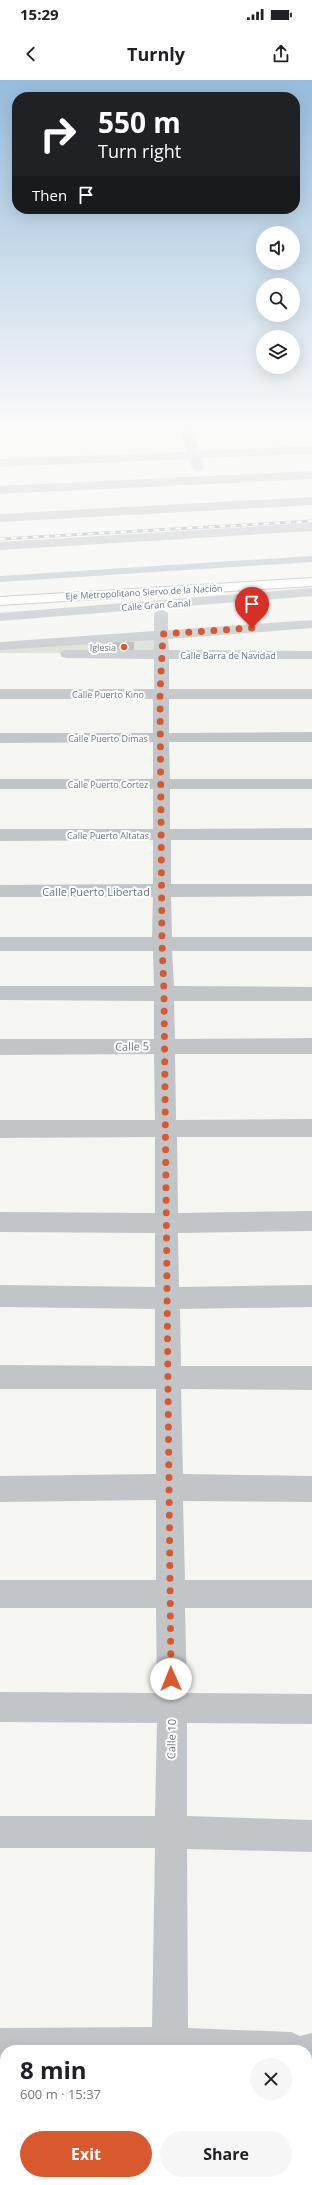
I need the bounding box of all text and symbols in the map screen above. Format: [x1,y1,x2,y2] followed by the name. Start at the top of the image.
[20,4,59,24] text: 15:29
[127,42,185,66] text: Turnly
[20,43,42,65] icon: back
[270,43,292,65] icon: share
[98,103,181,141] text: 550 m
[32,108,84,160] icon: right
[98,139,181,163] text: Turn right
[75,184,97,206] icon: arrive
[32,185,67,205] text: Then
[256,226,300,374] map controls
[256,226,300,270] button: sound
[256,278,300,322] button: search
[256,330,300,374] button: layers
[65,581,223,603] street label: Eje Metropolitano Siervo de la Nación
[235,587,269,628] pin
[241,593,263,615] icon: arrive
[121,596,191,614] street label: Calle Gran Canal
[90,641,116,654] place label: Iglesia
[119,642,129,652] marker: Iglesia
[180,649,276,662] street label: Calle Barra de Navidad
[72,688,144,701] street label: Calle Puerto Kino
[68,732,148,745] street label: Calle Puerto Dimas
[68,778,148,791] street label: Calle Puerto Cortez
[67,829,149,842] street label: Calle Puerto Altatas
[42,884,150,899] street label: Calle Puerto Libertad
[115,1038,149,1054] street label: Calle 5
[150,1658,192,1700] position arrow
[163,1719,179,1759] street label: Calle 10
[20,2053,87,2086] text: 8 min
[250,2058,292,2100] button: close
[20,2085,101,2103] text: 600 m · 15:37
[20,2131,152,2177] button: Exit
[160,2131,292,2177] button: Share

